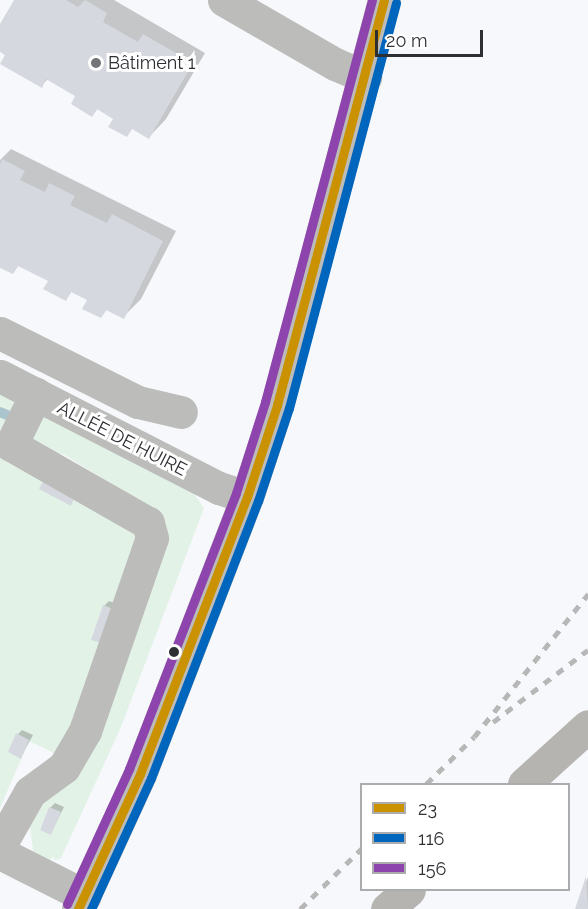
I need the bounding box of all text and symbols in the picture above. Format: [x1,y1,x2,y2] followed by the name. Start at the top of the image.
[378,18,486,56] scale bar
[386,30,428,51] text: 20 m
[108,52,196,74] place label: Bâtiment 1
[89,56,103,70] marker: Bâtiment 1
[54,397,190,481] street label: ALLÉE DE HUIRE
[168,646,180,658] unlabelled marker
[360,783,570,891] legend
[418,798,437,819] text: 23
[418,828,444,849] text: 116
[418,858,446,879] text: 156

